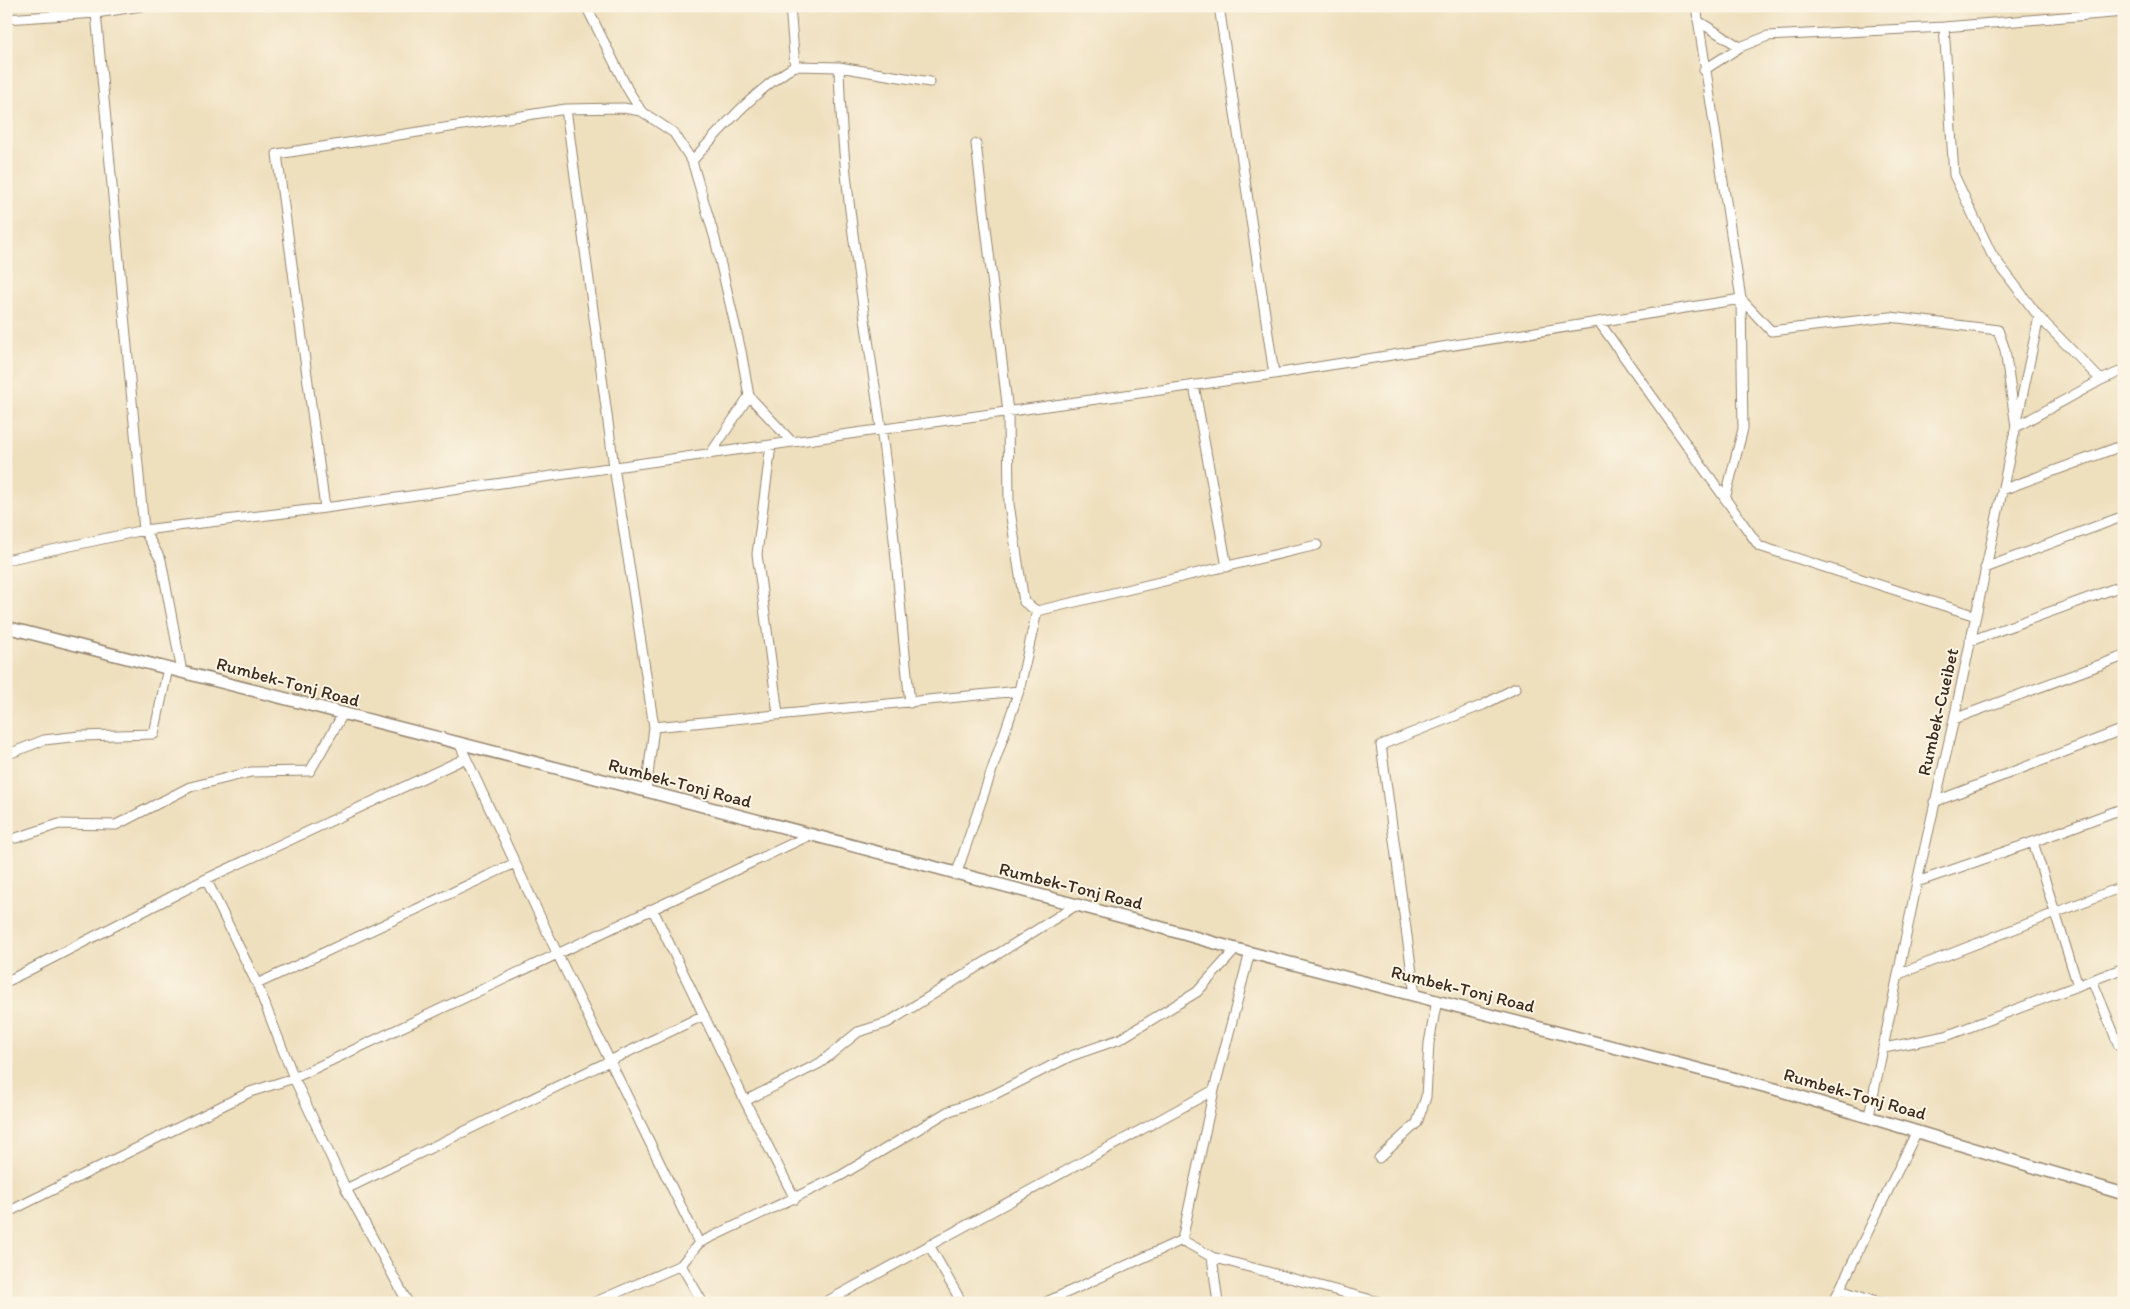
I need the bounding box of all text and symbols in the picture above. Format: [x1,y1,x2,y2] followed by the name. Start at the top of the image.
[1913,646,1963,778] street label: Rumbek-Cueibet
[214,652,362,712] street label: Rumbek-Tonj Road
[606,753,754,813] street label: Rumbek-Tonj Road
[997,858,1145,915] street label: Rumbek-Tonj Road
[1389,961,1537,1018] street label: Rumbek-Tonj Road
[1781,1063,1929,1125] street label: Rumbek-Tonj Road

